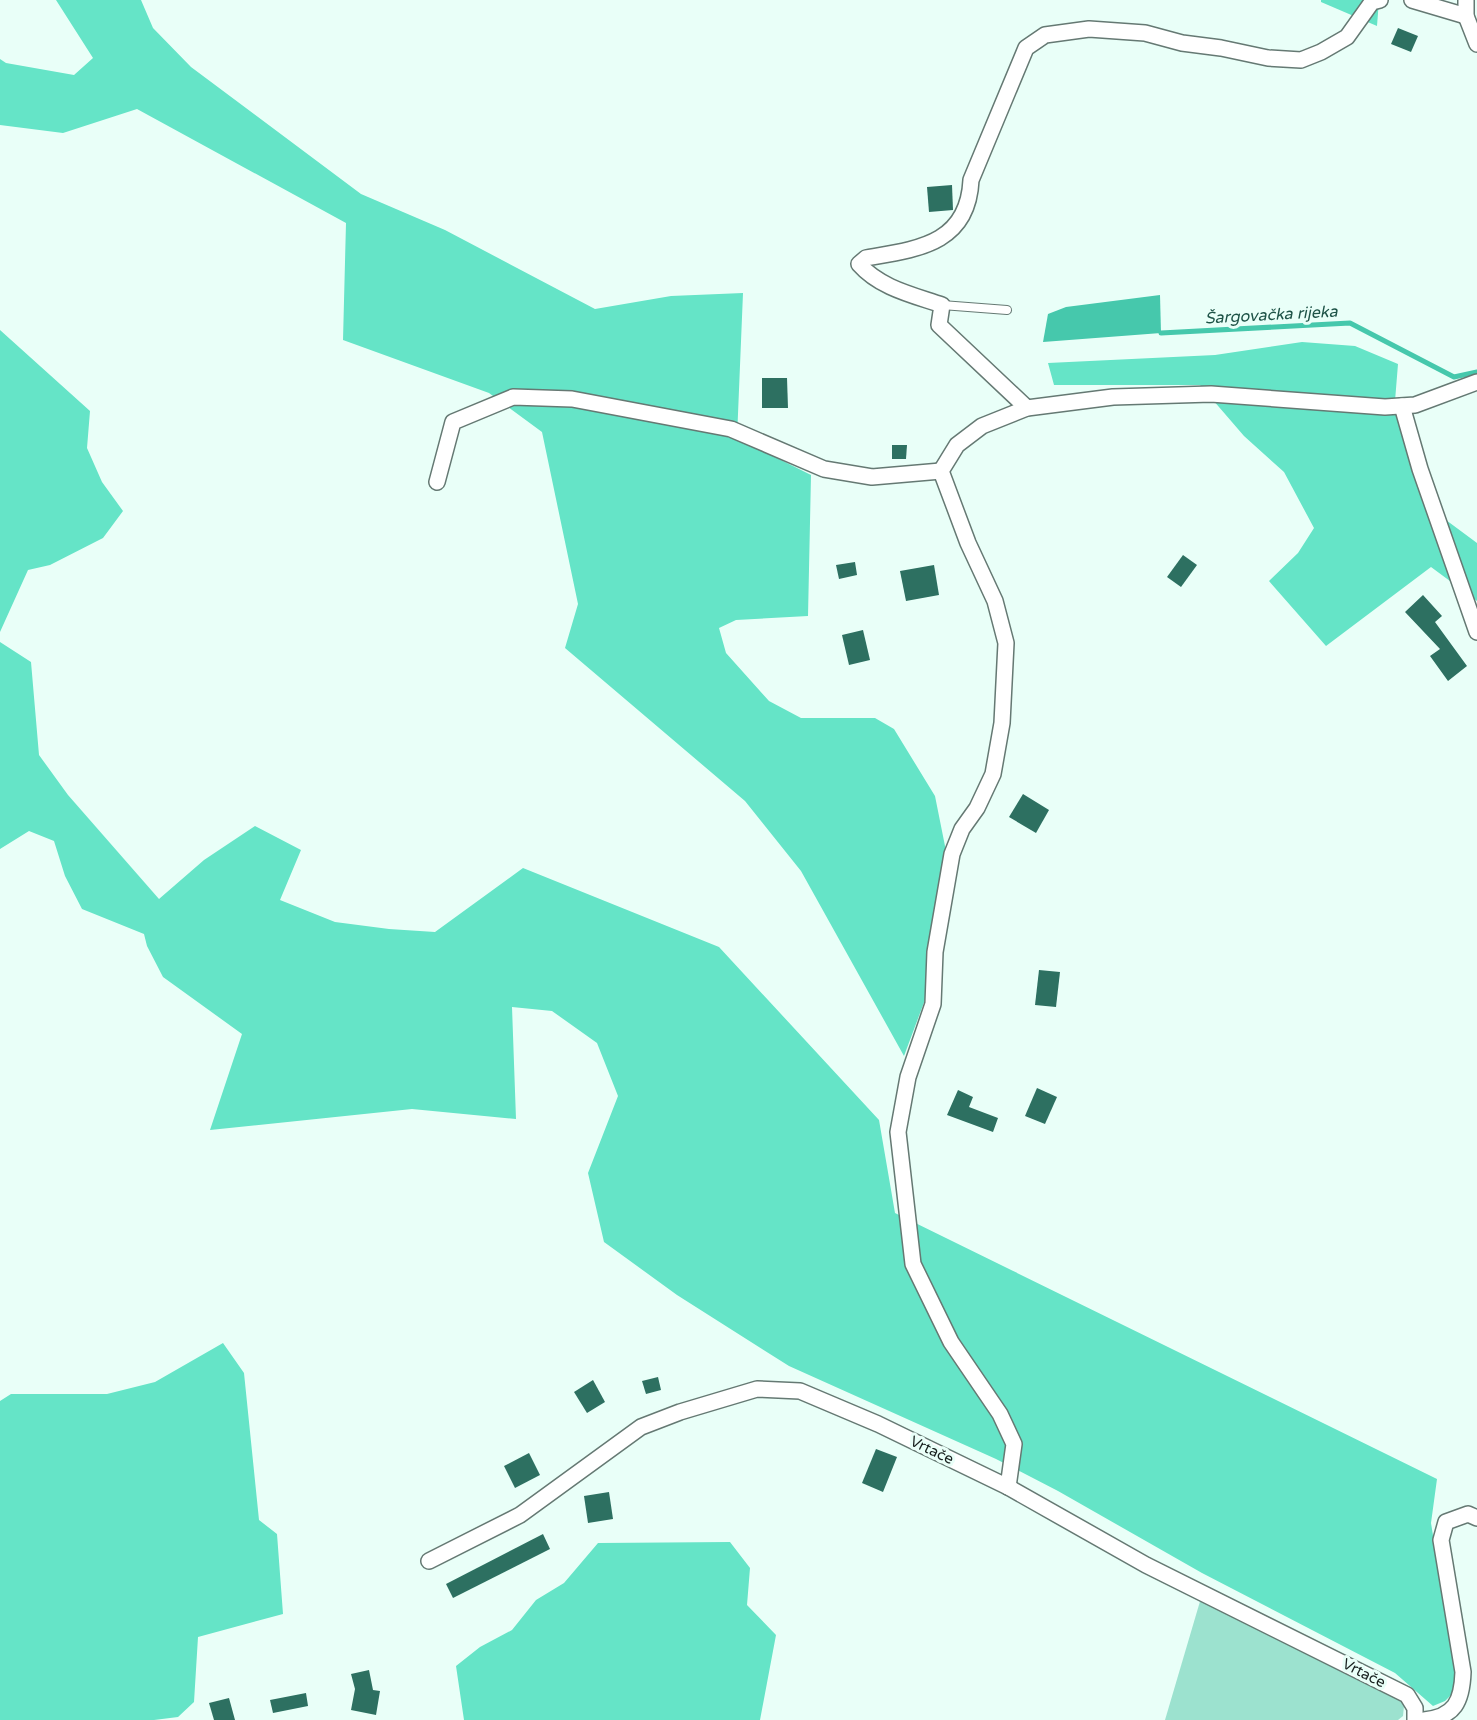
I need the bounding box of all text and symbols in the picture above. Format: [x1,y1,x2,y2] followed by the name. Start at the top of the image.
[1204,301,1339,328] water label: Šargovačka rijeka
[907,1432,957,1468] street label: Vrtače
[1339,1655,1389,1691] street label: Vrtače

